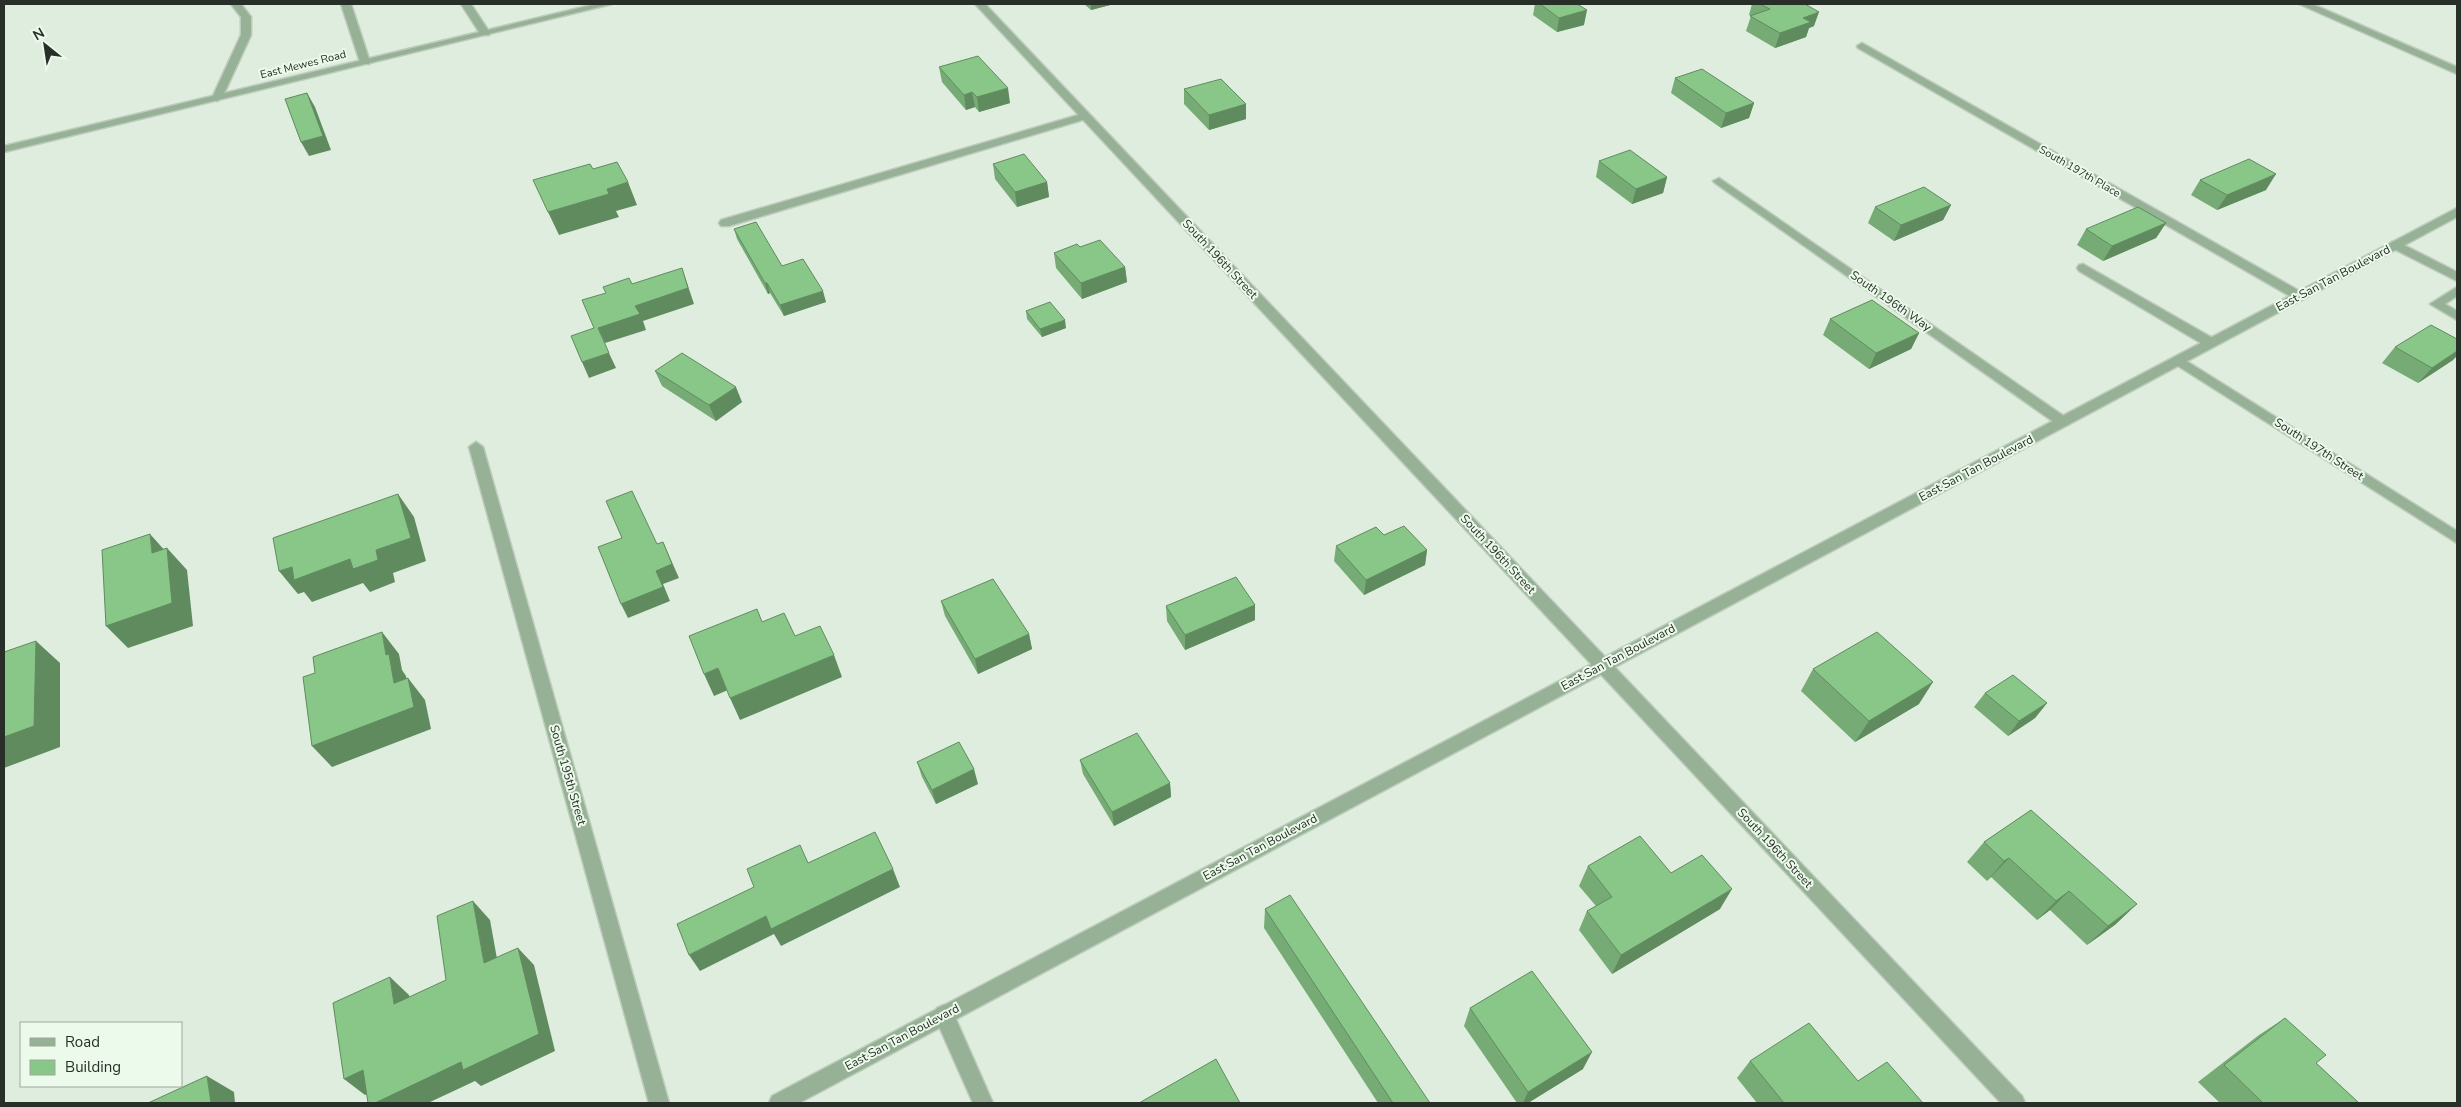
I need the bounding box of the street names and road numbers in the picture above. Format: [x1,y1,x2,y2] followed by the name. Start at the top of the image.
[259,47,348,82] street label: East Mewes Road
[2036,142,2123,201] street label: South 197th Place
[1179,216,1262,303] street label: South 196th Street
[2273,241,2393,315] street label: East San Tan Boulevard
[1847,267,1935,335] street label: South 196th Way
[2271,414,2367,484] street label: South 197th Street
[1916,431,2036,505] street label: East San Tan Boulevard
[1457,511,1540,598] street label: South 196th Street
[1558,620,1678,694] street label: East San Tan Boulevard
[546,723,590,828] street label: South 195th Street
[1734,805,1817,892] street label: South 196th Street
[1200,810,1320,884] street label: East San Tan Boulevard
[842,1000,962,1074] street label: East San Tan Boulevard

